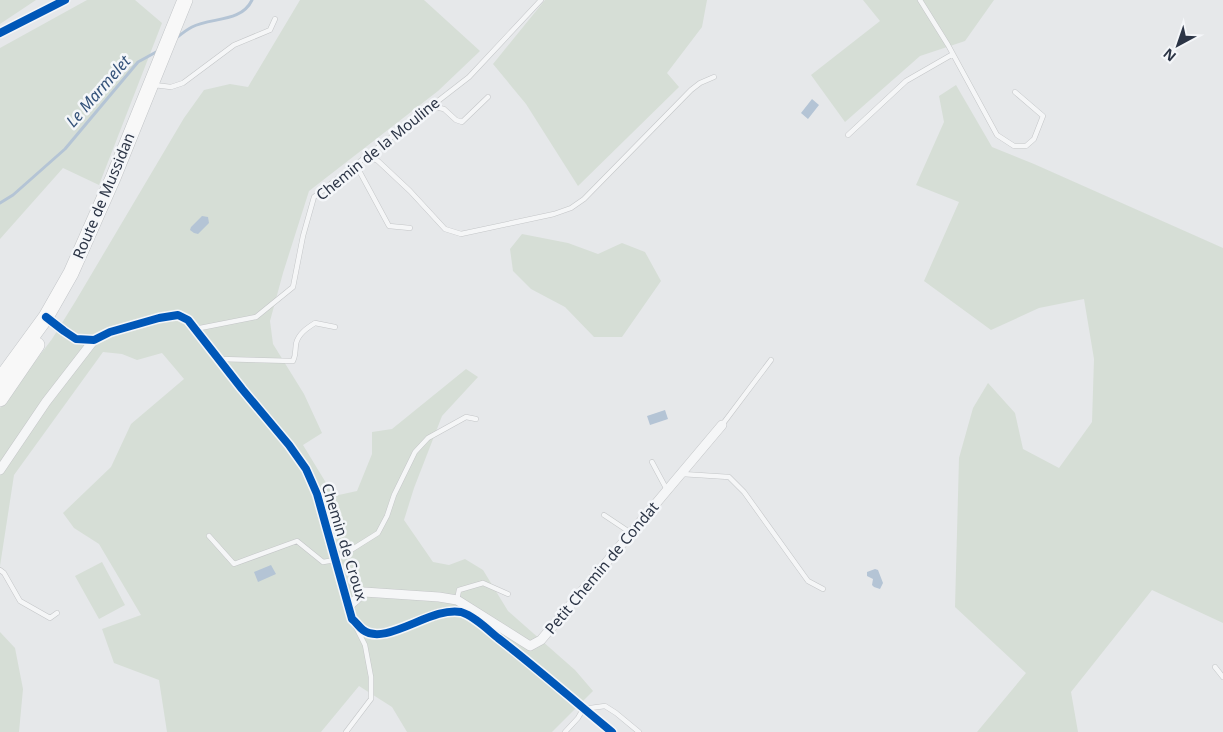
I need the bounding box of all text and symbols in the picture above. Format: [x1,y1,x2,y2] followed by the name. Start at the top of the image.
[1153,20,1203,70] north arrow
[1159,44,1180,66] text: N
[61,50,136,131] water label: Le Marmelet
[311,92,443,204] street label: Chemin de la Mouline
[67,130,139,262] street label: Route de Mussidan
[318,481,372,603] street label: Chemin de Croux
[540,497,663,638] street label: Petit Chemin de Condat

